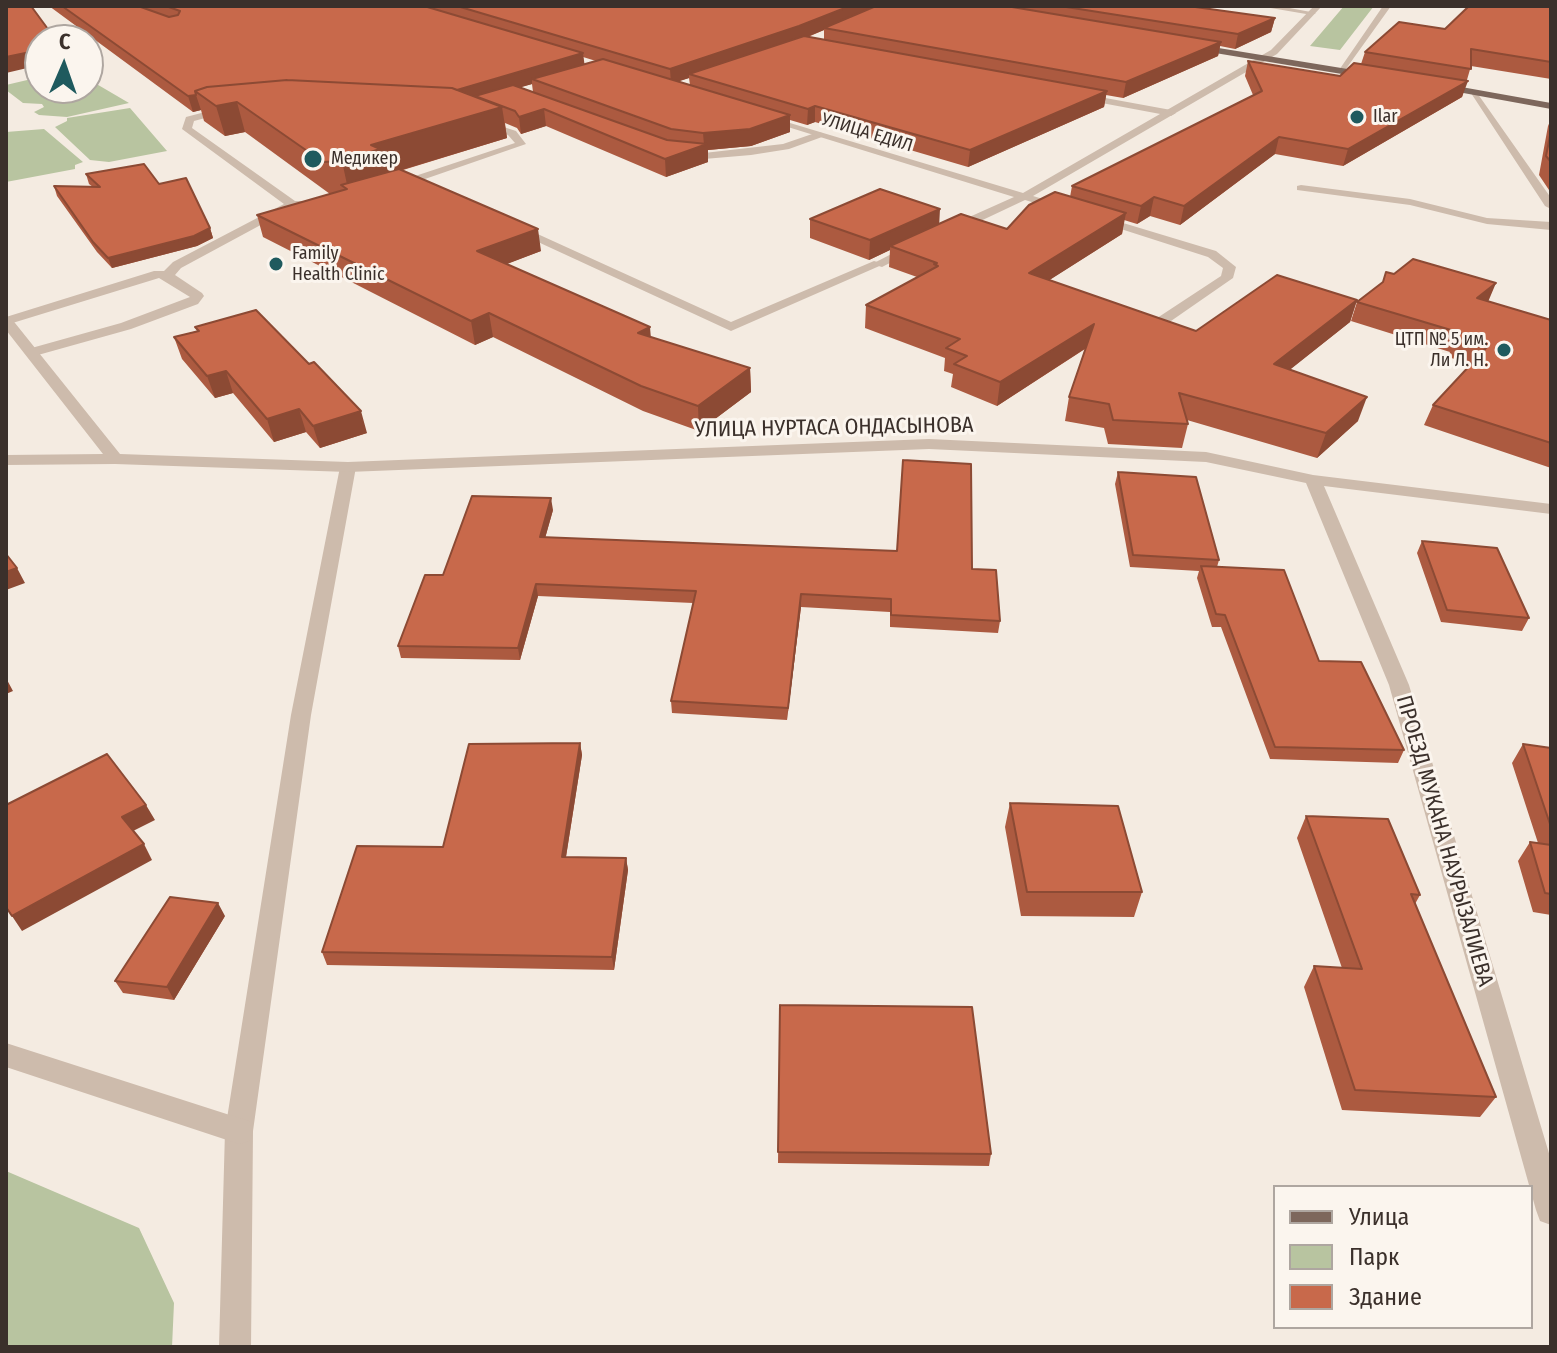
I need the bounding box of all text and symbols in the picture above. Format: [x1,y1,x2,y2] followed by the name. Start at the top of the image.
[24,24,104,104] north arrow
[59,28,71,55] text: С
[1373,106,1397,128] place label: Ilar
[1348,108,1366,126] marker: Ilar
[819,109,915,157] street label: УЛИЦА ЕДИЛ
[302,148,324,170] marker: Медикер
[331,148,398,170] place label: Медикер
[292,243,385,286] place label: Family Health Clinic
[267,255,285,273] marker: Family Health Clinic
[1395,329,1488,372] place label: ЦТП № 5 им. Ли Л. Н.
[1495,341,1513,359] marker: ЦТП № 5 им. Ли Л. Н.
[694,412,974,444] street label: УЛИЦА НУРТАСА ОНДАСЫНОВА
[1390,693,1498,989] street label: ПРОЕЗД МУКАНА НАУРЫЗАЛИЕВА
[1273,1185,1533,1329] legend
[1349,1203,1409,1231] text: Улица
[1349,1243,1399,1271] text: Парк
[1349,1283,1422,1311] text: Здание

